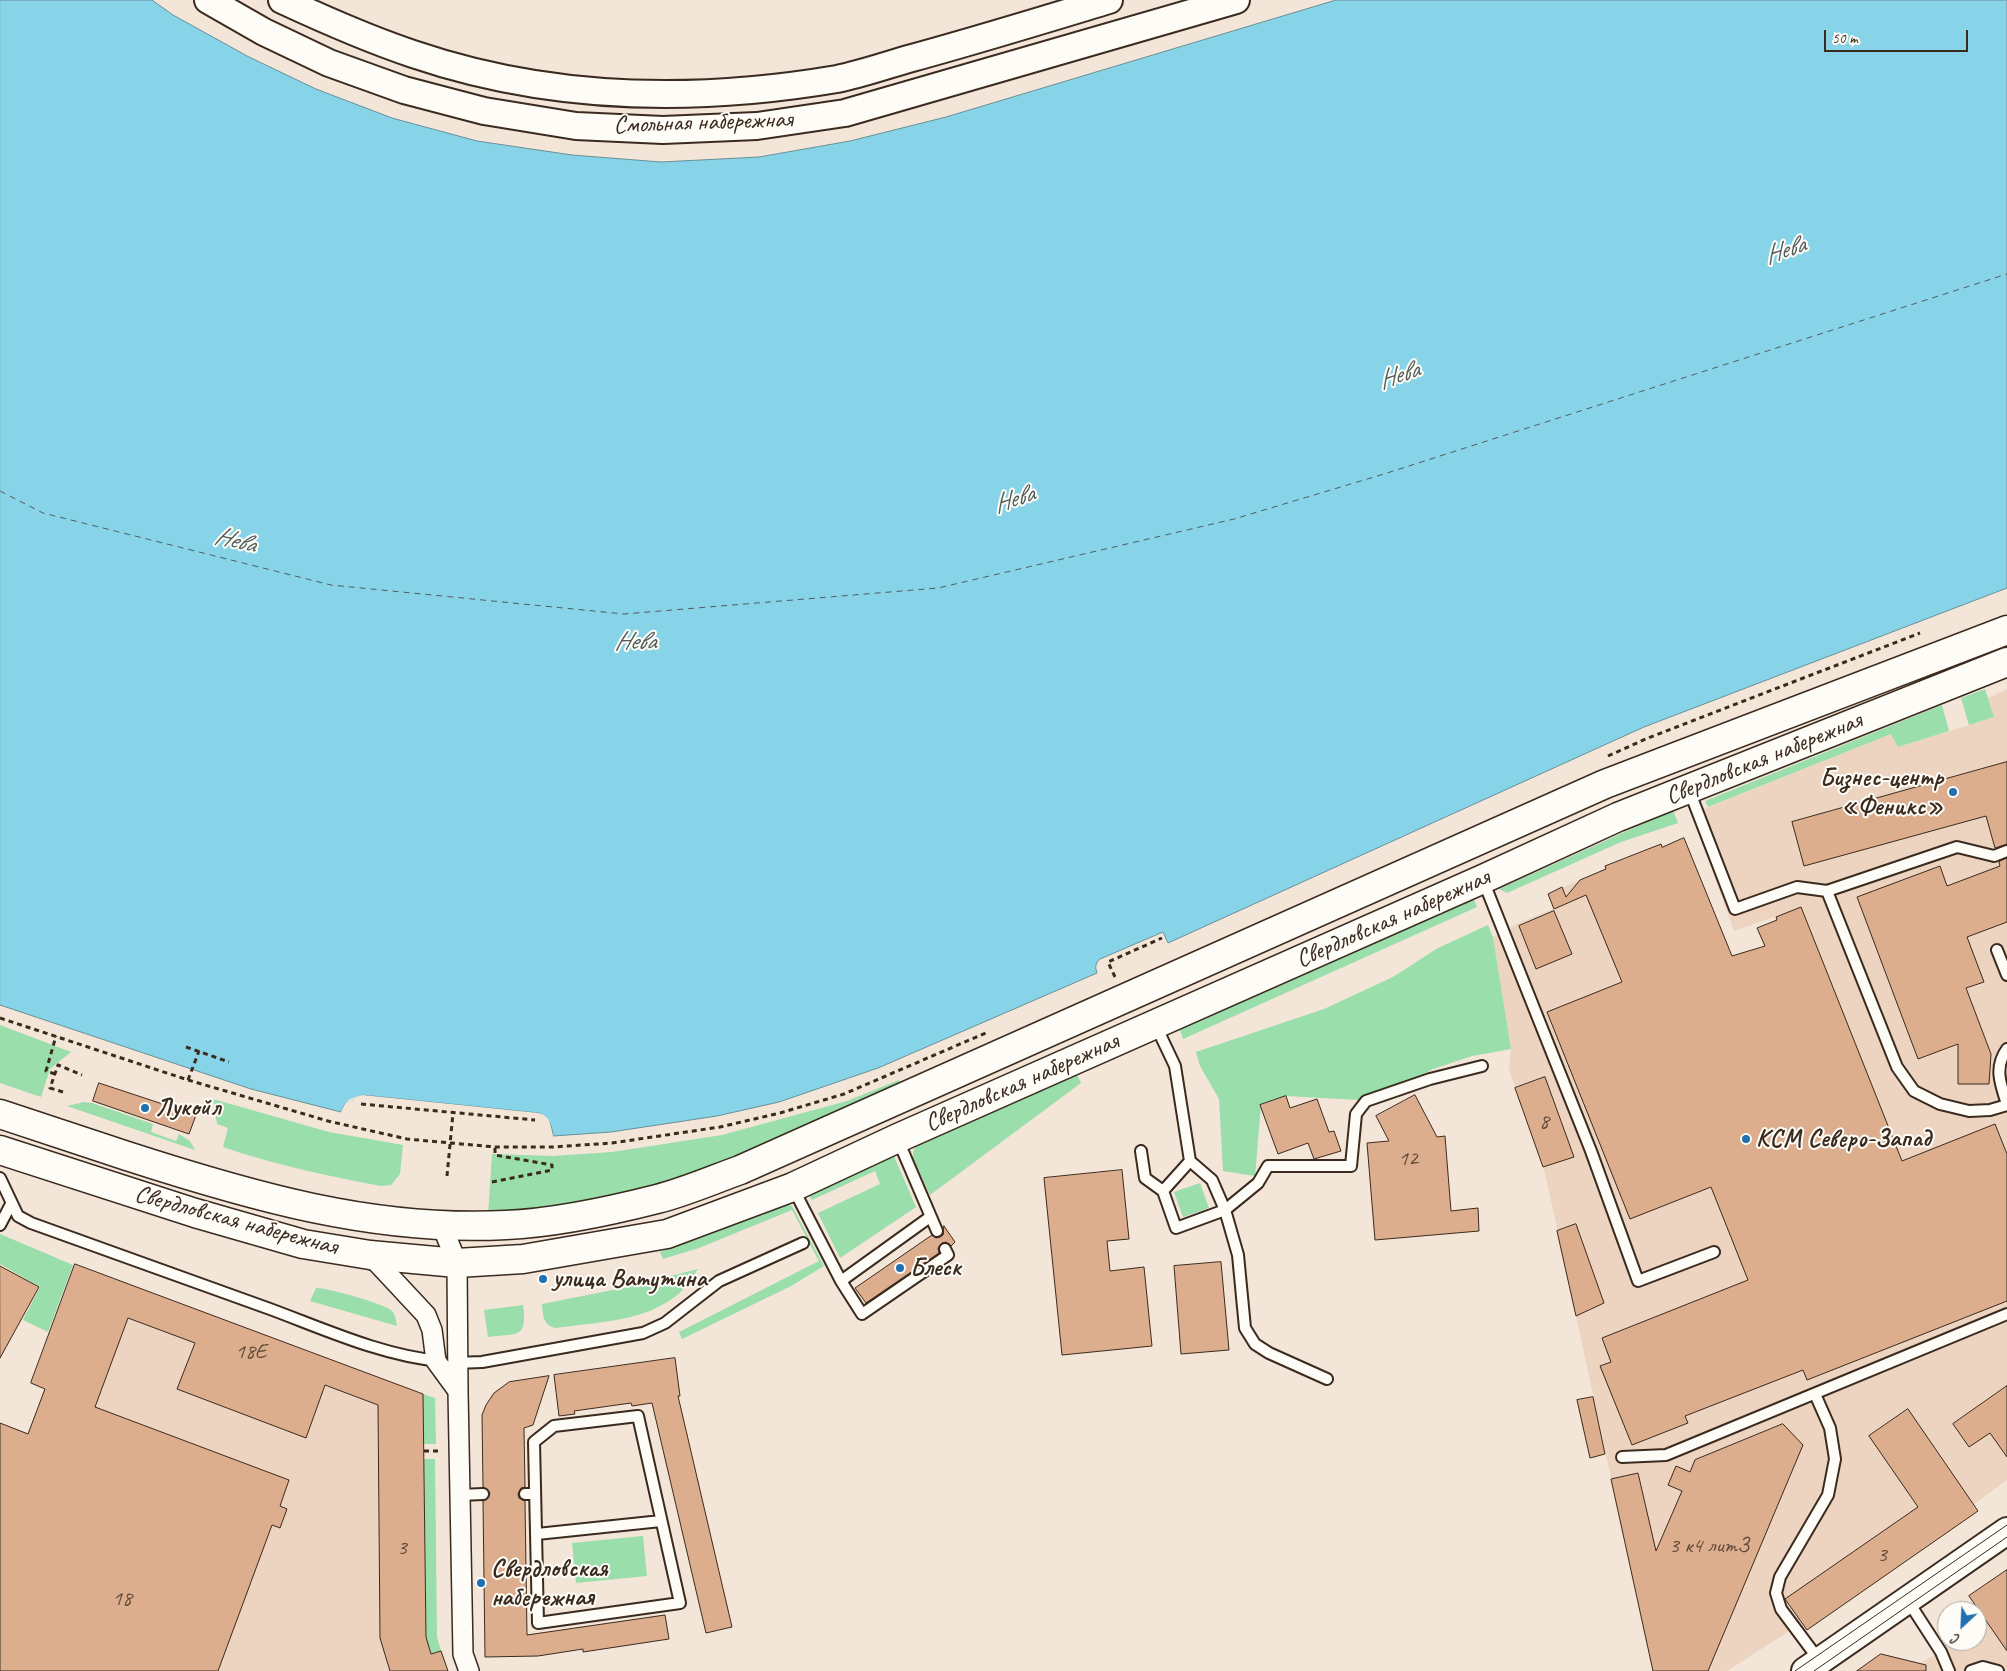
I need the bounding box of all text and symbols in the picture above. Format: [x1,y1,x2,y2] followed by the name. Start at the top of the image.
[1827,20,1971,52] scale bar
[1832,29,1858,48] text: 50 m
[613,105,793,141] street label: Смольная набережная
[1760,230,1810,272] water label: Нева
[1374,355,1424,397] water label: Нева
[989,479,1039,521] water label: Нева
[211,521,259,561] water label: Нева
[614,626,656,658] water label: Нева
[1662,706,1866,812] street label: Свердловская набережная
[1820,763,1943,822] place label: Бизнес-центр «Феникс»
[1947,786,1959,798] marker: Бизнес-центр «Феникс»
[1291,863,1495,975] street label: Свердловская набережная
[920,1027,1124,1139] street label: Свердловская набережная
[155,1093,220,1123] place label: Лукойл
[139,1102,151,1114] marker: Лукойл
[1539,1109,1549,1135] house number: 8
[1756,1124,1931,1154] place label: КСМ Северо-Запад
[1740,1133,1752,1145] marker: КСМ Северо-Запад
[1398,1146,1418,1172] house number: 12
[131,1179,341,1263] street label: Свердловская набережная
[910,1253,961,1283] place label: Блеск
[894,1262,906,1274] marker: Блеск
[553,1264,707,1294] place label: улица Ватутина
[537,1273,549,1285] marker: улица Ватутина
[235,1339,267,1365] house number: 18Е
[1669,1533,1749,1559] house number: 3 к4 литЗ
[397,1535,407,1561] house number: 3
[1877,1542,1887,1568] house number: 3
[491,1554,607,1613] place label: Свердловская набережная
[475,1577,487,1589] marker: Свердловская набережная
[112,1586,132,1612] house number: 18
[1937,1601,1987,1651] north arrow
[1949,1630,1963,1648] text: С

